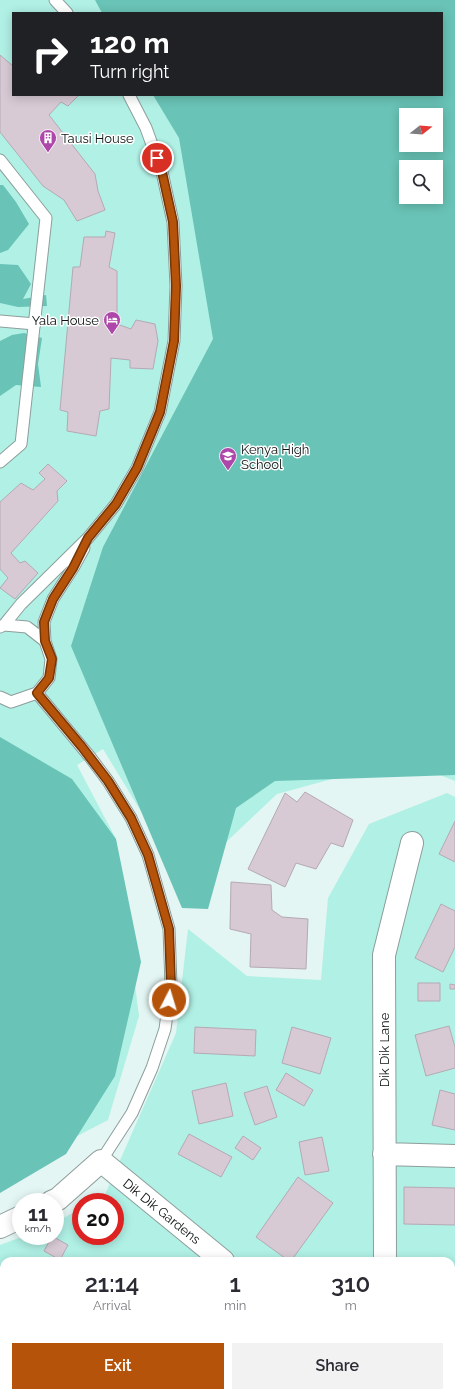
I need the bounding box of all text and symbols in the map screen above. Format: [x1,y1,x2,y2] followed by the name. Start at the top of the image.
[90,27,170,60] text: 120 m
[24,28,76,80] icon: right
[90,61,169,82] text: Turn right
[399,108,443,152] north arrow
[399,108,443,204] map controls
[38,128,58,153] building icon: Tausi House
[61,131,134,146] place label: Tausi House
[140,141,174,175] pin
[146,147,168,169] icon: arrive
[399,160,443,204] button: search
[102,310,122,335] hotel icon: Yala House
[32,313,99,328] place label: Yala House
[241,442,309,472] place label: Kenya High School
[218,446,238,471] school or university icon: Kenya High School
[148,979,190,1021] position arrow
[377,1012,392,1087] street label: Dik Dik Lane
[120,1176,203,1247] street label: Dik Dik Gardens
[72,1193,124,1245] speed limit sign: 20
[28,1202,48,1226] text: 11
[25,1223,51,1234] text: km/h
[85,1269,139,1298] text: 21:14
[230,1269,241,1298] text: 1
[331,1269,370,1298] text: 310
[93,1298,131,1313] text: Arrival
[224,1298,246,1313] text: min
[345,1298,357,1313] text: m
[12,1343,224,1389] button: Exit
[232,1343,443,1389] button: Share

